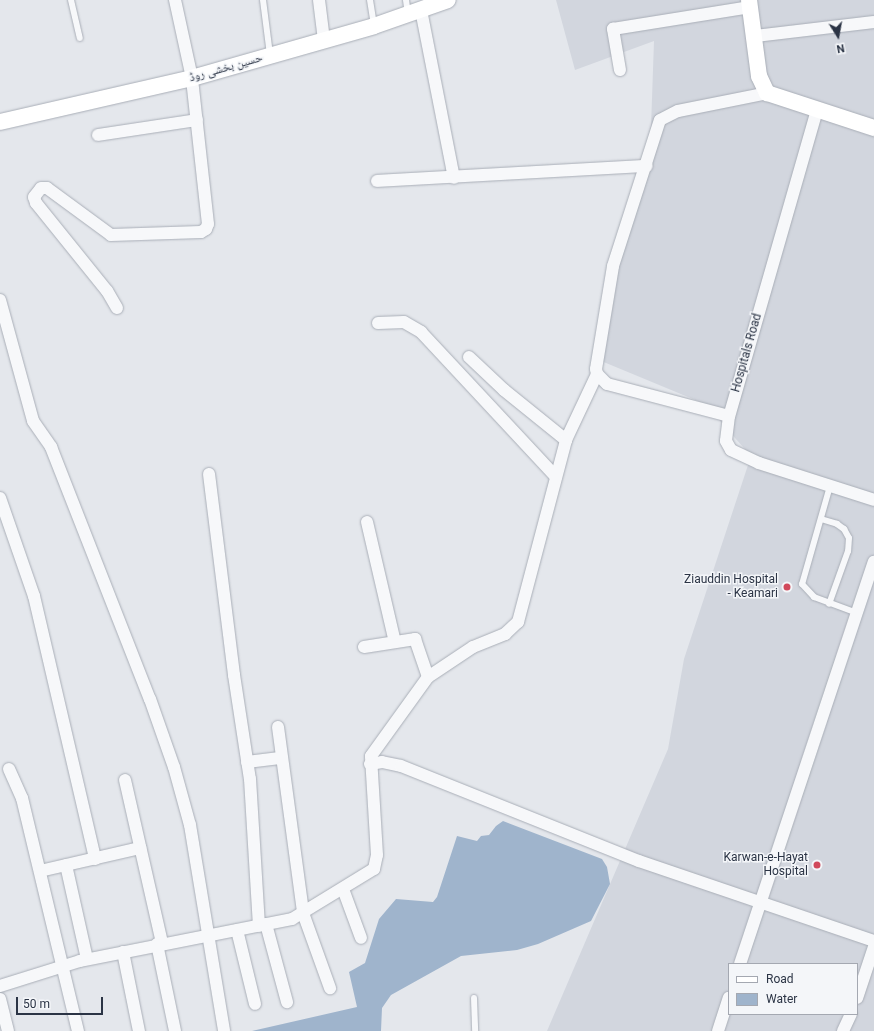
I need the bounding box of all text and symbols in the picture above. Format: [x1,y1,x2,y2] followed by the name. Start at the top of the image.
[818,16,858,56] north arrow
[835,41,845,55] text: N
[188,51,264,85] street label: حسین بخشی روڈ
[729,312,765,394] street label: Hospitals Road
[684,573,778,601] place label: Ziauddin Hospital - Keamari
[781,581,793,593] marker: Ziauddin Hospital - Keamari
[724,851,808,879] place label: Karwan-e-Hayat Hospital
[811,859,823,871] marker: Karwan-e-Hayat Hospital
[728,963,858,1015] legend
[766,972,794,986] text: Road
[18,989,105,1015] scale bar
[766,992,797,1006] text: Water
[23,997,50,1011] text: 50 m

